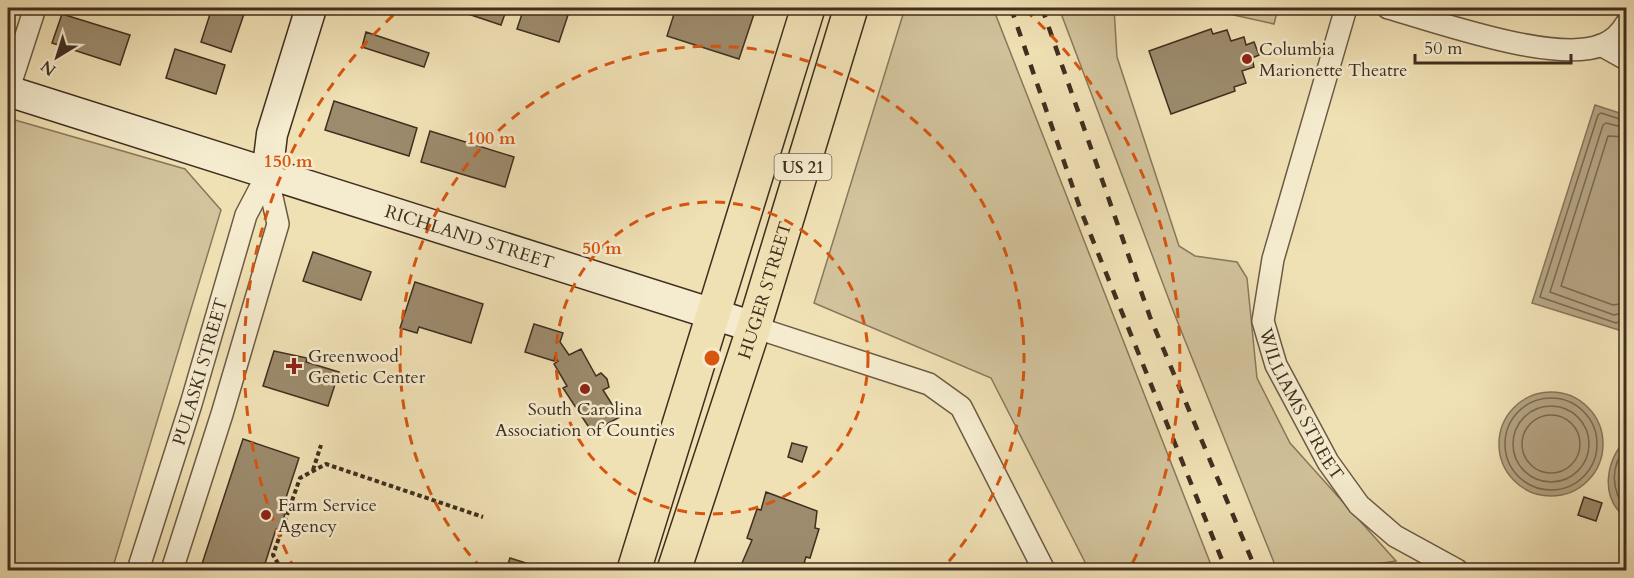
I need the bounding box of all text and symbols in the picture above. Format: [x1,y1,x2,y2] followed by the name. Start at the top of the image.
[27,27,87,87] north arrow
[1415,27,1571,65] scale bar
[1424,36,1463,61] text: 50 m
[1259,37,1407,83] place label: Columbia Marionette Theatre
[1240,52,1254,66] marker: Columbia Marionette Theatre
[36,55,61,81] text: N
[466,126,516,151] text: 100 m
[263,149,313,174] text: 150 m
[774,154,832,180] road number: US 21
[382,199,557,276] street label: RICHLAND STREET
[732,219,798,363] street label: HUGER STREET
[582,236,622,261] text: 50 m
[167,295,234,449] street label: PULASKI STREET
[1252,324,1349,486] street label: WILLIAMS STREET
[308,344,426,390] place label: Greenwood Genetic Center
[702,348,722,368] centre of rings
[285,357,303,375] marker: Greenwood Genetic Center
[578,382,592,396] marker: South Carolina Association of Counties
[495,397,675,443] place label: South Carolina Association of Counties
[278,493,377,539] place label: Farm Service Agency
[259,508,273,522] marker: Farm Service Agency

